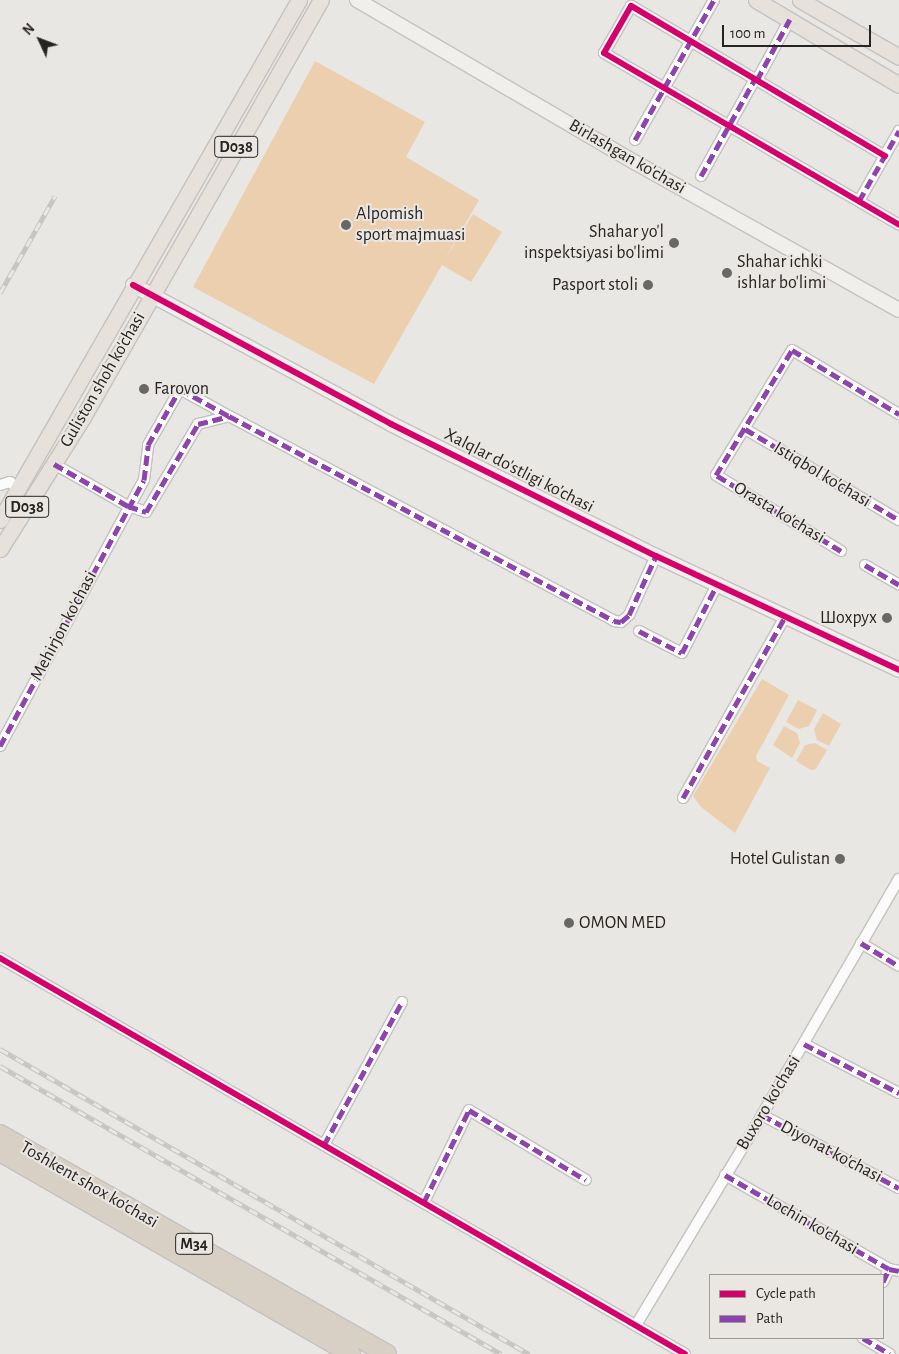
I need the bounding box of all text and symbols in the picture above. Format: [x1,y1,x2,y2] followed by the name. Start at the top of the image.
[15,15,65,65] north arrow
[724,15,873,47] scale bar
[21,21,37,38] text: N
[730,26,765,41] text: 100 m
[565,115,689,199] street label: Birlashgan ko'chasi
[214,134,258,160] road number: D038
[356,204,465,246] place label: Alpomish sport majmuasi
[340,219,352,231] marker: Alpomish sport majmuasi
[524,222,664,264] place label: Shahar yo'l inspektsiyasi bo'limi
[668,237,680,249] marker: Shahar yo'l inspektsiyasi bo'limi
[737,252,826,294] place label: Shahar ichki ishlar bo'limi
[721,267,733,279] marker: Shahar ichki ishlar bo'limi
[552,274,638,296] place label: Pasport stoli
[642,279,654,291] marker: Pasport stoli
[56,309,150,451] street label: Guliston shoh ko'chasi
[154,378,209,400] place label: Farovon
[138,383,150,395] marker: Farovon
[441,424,597,518] street label: Xalqlar do'stligi ko'chasi
[769,438,875,512] street label: Istiqbol ko'chasi
[729,477,829,549] street label: Orasta ko'chasi
[5,494,50,520] road number: D038
[26,567,102,685] street label: Mehirjon ko'chasi
[820,607,877,629] place label: Шохрух
[881,612,893,624] marker: Шохрух
[730,848,830,870] place label: Hotel Gulistan
[834,853,846,865] marker: Hotel Gulistan
[579,912,666,934] place label: OMON MED
[563,917,575,929] marker: OMON MED
[732,1052,806,1154] street label: Buxoro ko'chasi
[776,1116,886,1188] street label: Diyonat ko'chasi
[16,1137,162,1233] street label: Toshkent shox ko'chasi
[762,1190,862,1260] street label: Lochin ko'chasi
[174,1230,214,1258] road number: M34
[709,1274,884,1339] legend
[756,1286,816,1301] text: Cycle path
[756,1311,783,1326] text: Path

